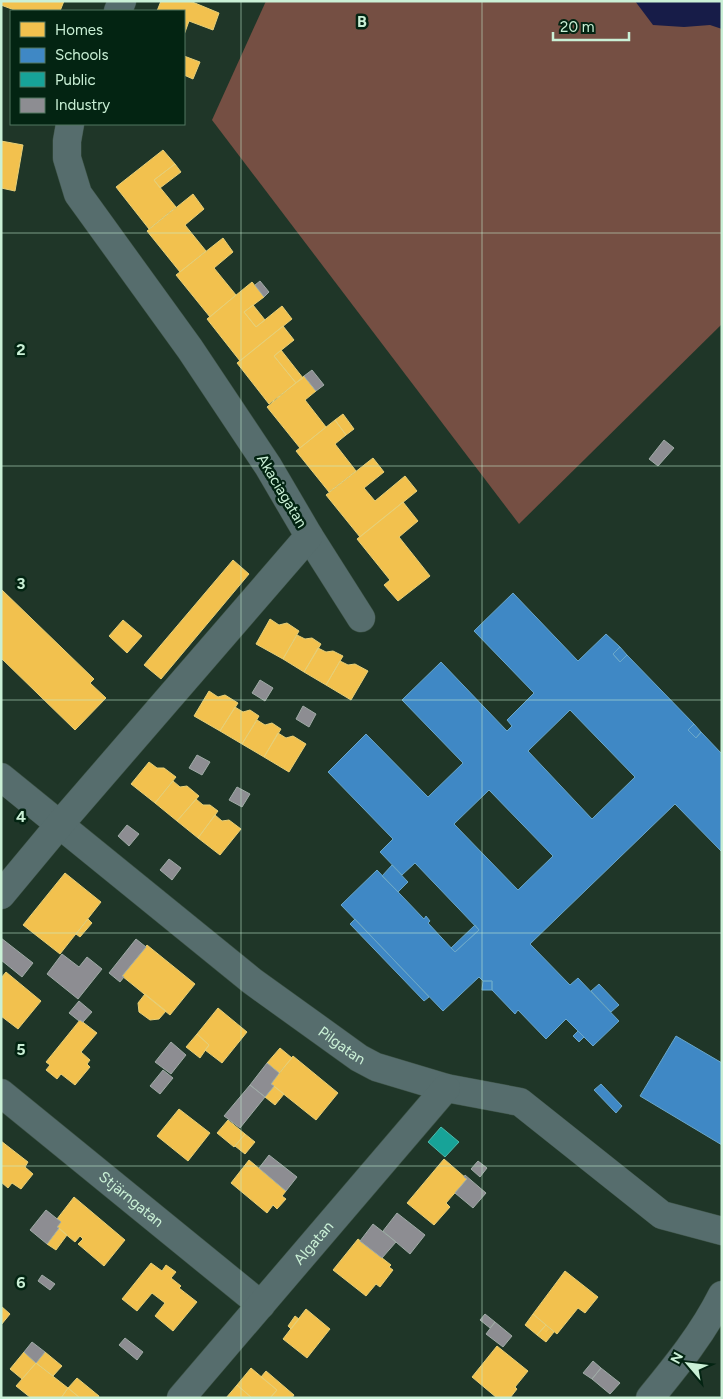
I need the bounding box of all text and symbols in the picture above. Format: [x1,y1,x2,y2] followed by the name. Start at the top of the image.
[10,10,185,125] legend
[553,10,629,42] scale bar
[357,12,367,31] text: B
[560,18,594,36] text: 20 m
[55,21,103,39] text: Homes
[55,46,108,64] text: Schools
[55,71,96,89] text: Public
[55,96,110,114] text: Industry
[16,340,26,359] text: 2
[253,451,311,531] street label: Akaciagatan
[17,574,26,593] text: 3
[16,807,26,826] text: 4
[315,1023,368,1069] street label: Pilgatan
[16,1040,26,1059] text: 5
[95,1167,167,1231] street label: Stjärngatan
[290,1217,337,1268] street label: Algatan
[16,1273,26,1292] text: 6
[663,1339,713,1389] north arrow
[667,1349,687,1367] text: N

